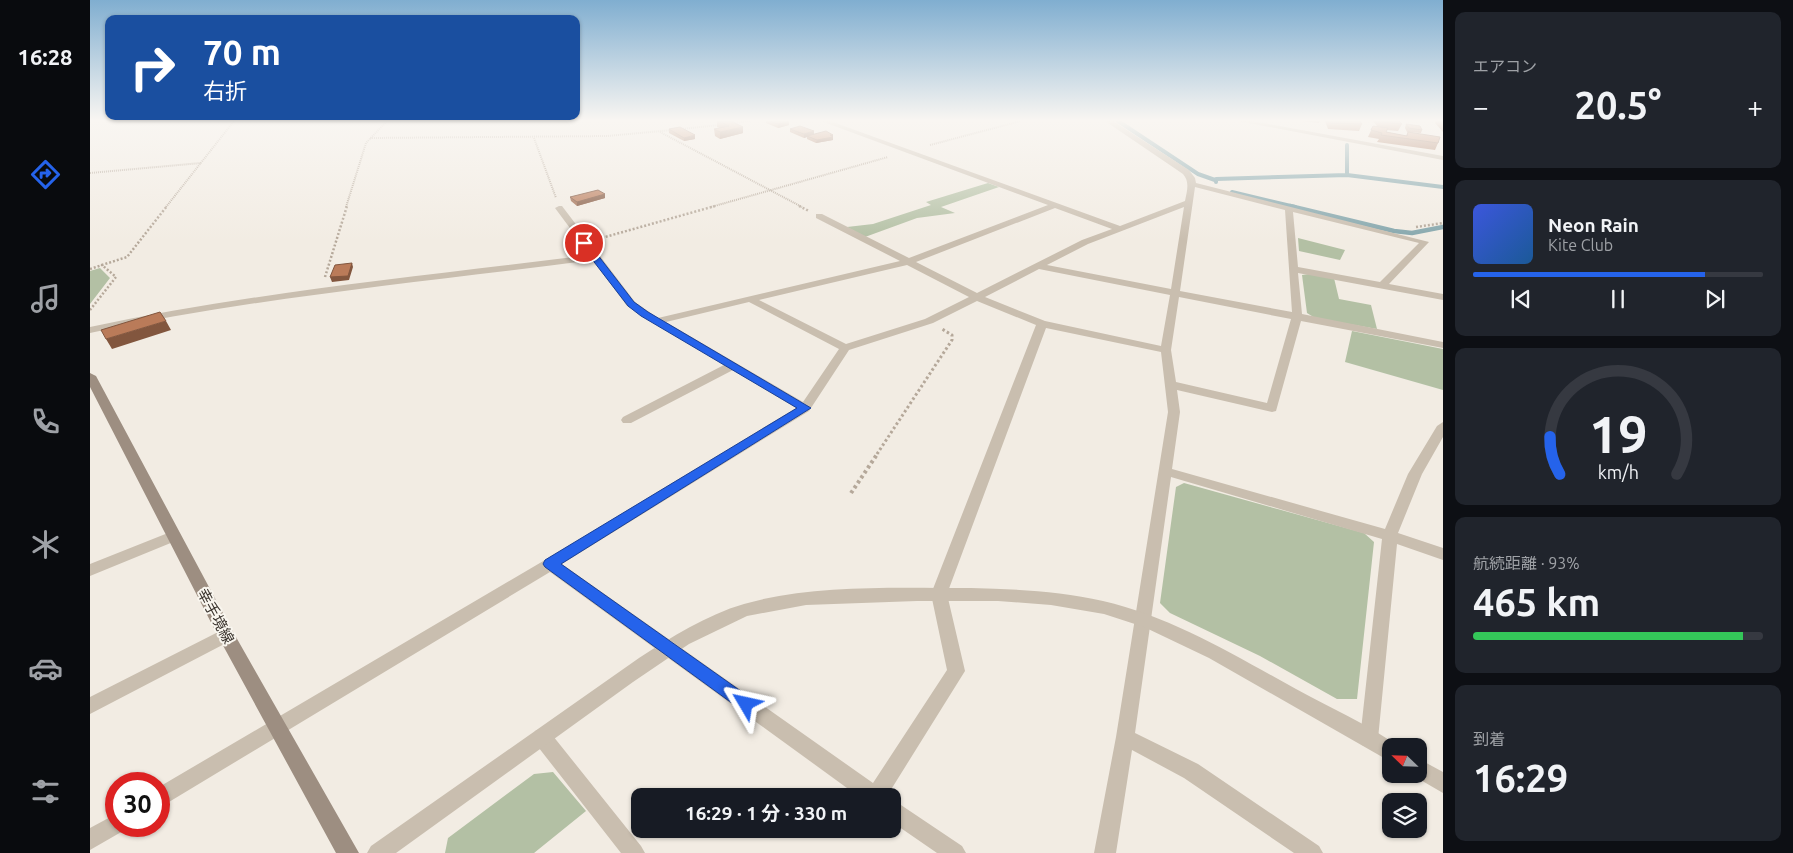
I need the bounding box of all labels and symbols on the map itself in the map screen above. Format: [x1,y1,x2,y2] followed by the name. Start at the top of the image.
[563,222,605,264] pin
[194,586,238,646] street label: 幸手境線
[719,677,771,729] position arrow
[1382,738,1428,782] north arrow
[105,772,170,837] speed limit sign: 30

